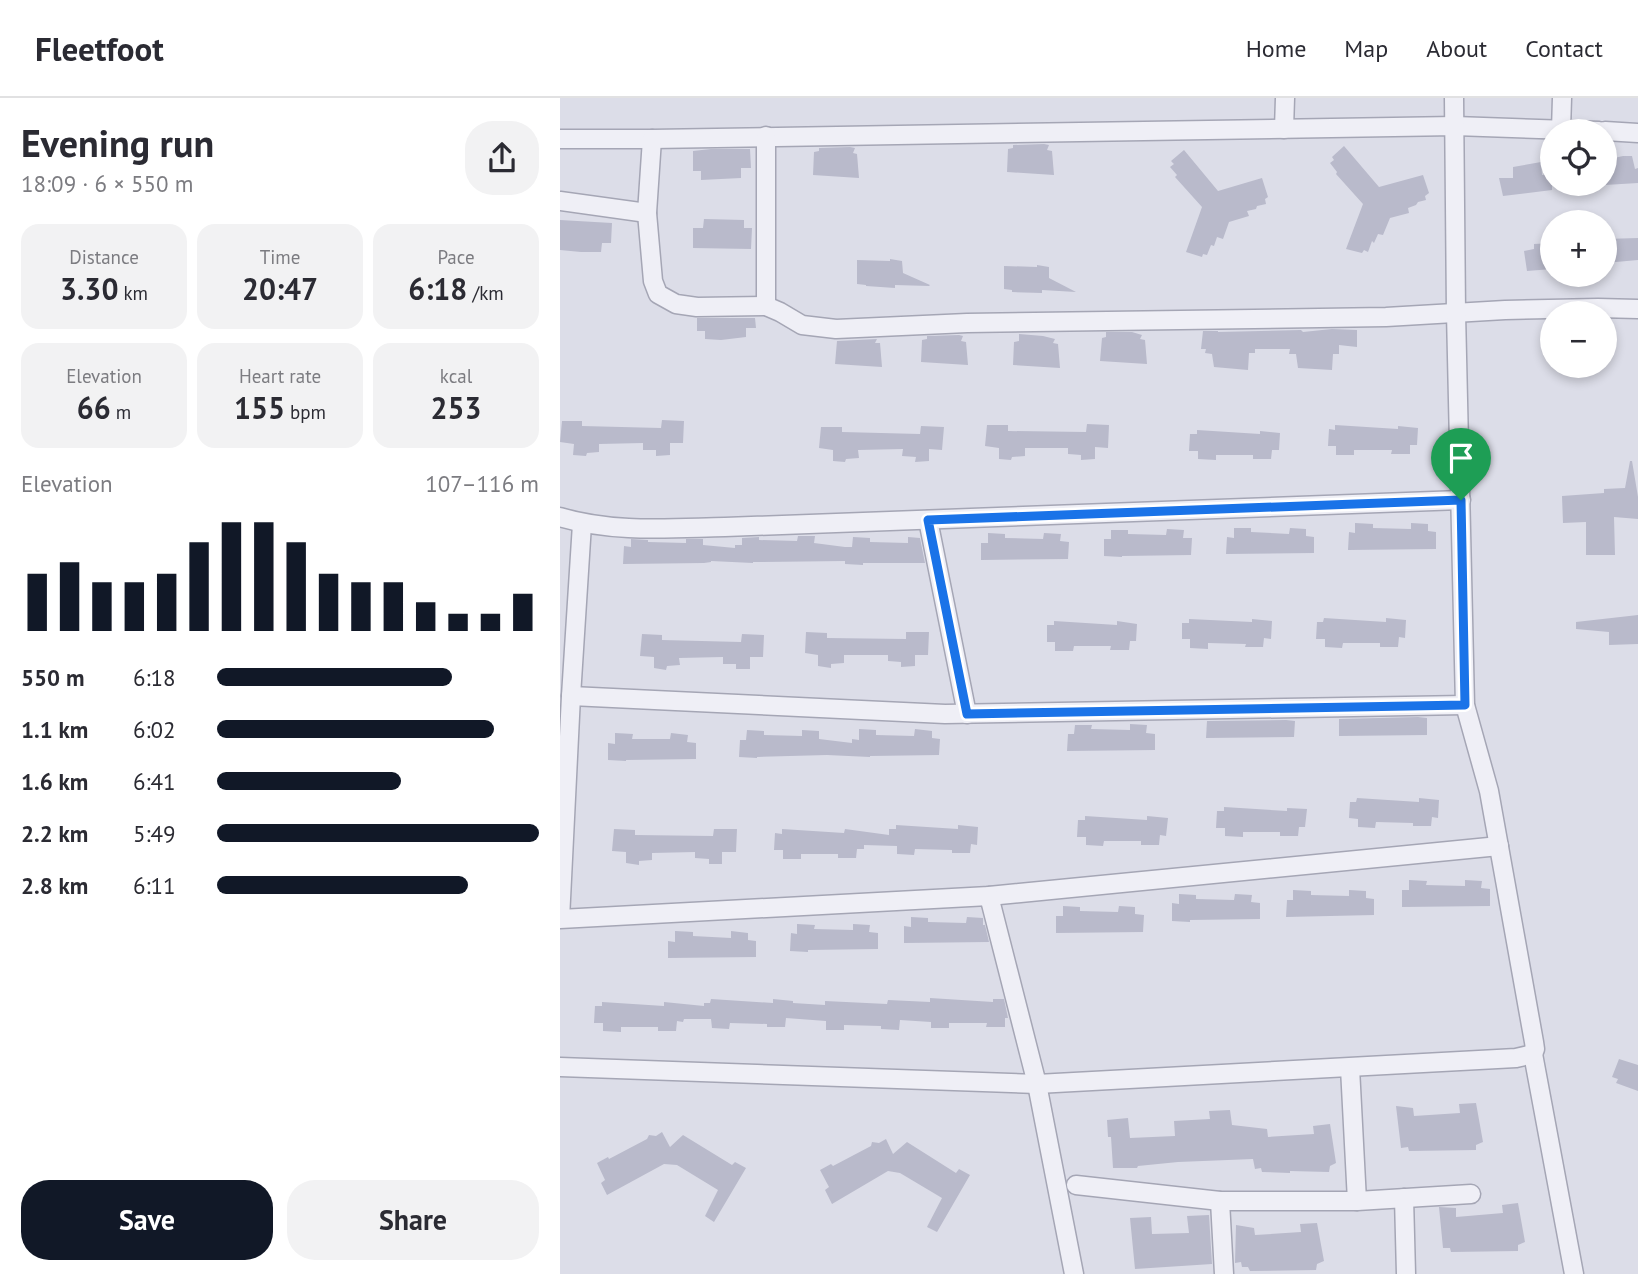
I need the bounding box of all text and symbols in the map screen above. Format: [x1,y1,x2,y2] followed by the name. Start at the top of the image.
[35,27,164,70] text: Fleetfoot
[1246,33,1306,64] text: Home
[1344,33,1388,64] text: Map
[1426,33,1487,64] text: About
[1525,33,1603,64] text: Contact
[21,118,214,167] text: Evening run
[1540,119,1617,378] map controls
[1540,119,1617,196] button: locate
[465,121,539,195] button: share
[21,169,193,198] text: 18:09 · 6 × 550 m
[1540,210,1617,287] button: +
[69,245,139,269] text: Distance
[260,245,300,269] text: Time
[437,245,475,269] text: Pace
[60,269,118,308] text: 3.30
[242,269,318,308] text: 20:47
[408,269,467,308] text: 6:18
[118,281,148,305] text: km
[467,281,504,305] text: /km
[1540,301,1617,378] button: −
[66,364,142,388] text: Elevation
[239,364,321,388] text: Heart rate
[440,364,472,388] text: kcal
[77,388,111,427] text: 66
[234,388,285,427] text: 155
[430,388,482,427] text: 253
[111,400,131,424] text: m
[285,400,326,424] text: bpm
[1431,428,1491,500] pin
[1442,439,1480,477] icon: arrive
[21,469,113,498] text: Elevation
[425,469,539,498] text: 107–116 m
[21,663,84,692] text: 550 m
[133,663,176,692] text: 6:18
[21,715,88,744] text: 1.1 km
[133,715,176,744] text: 6:02
[21,767,88,796] text: 1.6 km
[133,767,176,796] text: 6:41
[21,819,88,848] text: 2.2 km
[133,819,176,848] text: 5:49
[21,871,88,900] text: 2.8 km
[133,871,176,900] text: 6:11
[21,1180,273,1260] button: Save
[287,1180,539,1260] button: Share

